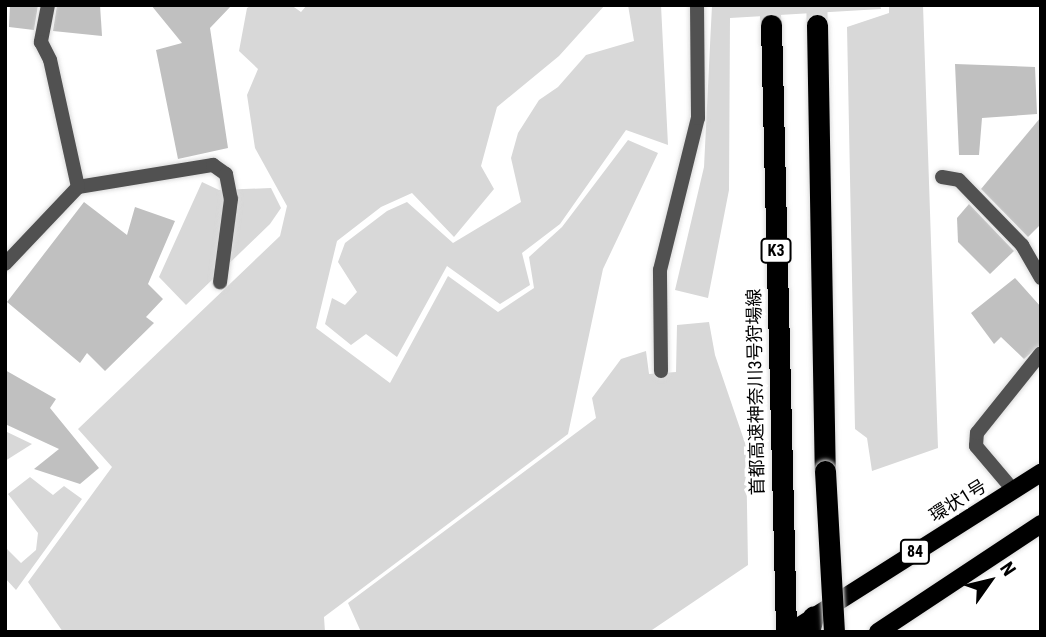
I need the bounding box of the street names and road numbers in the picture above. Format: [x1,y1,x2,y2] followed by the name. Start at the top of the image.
[760,238,792,264] road number: K3
[743,288,769,496] street label: 首都高速神奈川3号狩場線
[926,475,990,527] street label: 環状1号
[899,540,931,565] road number: 84

